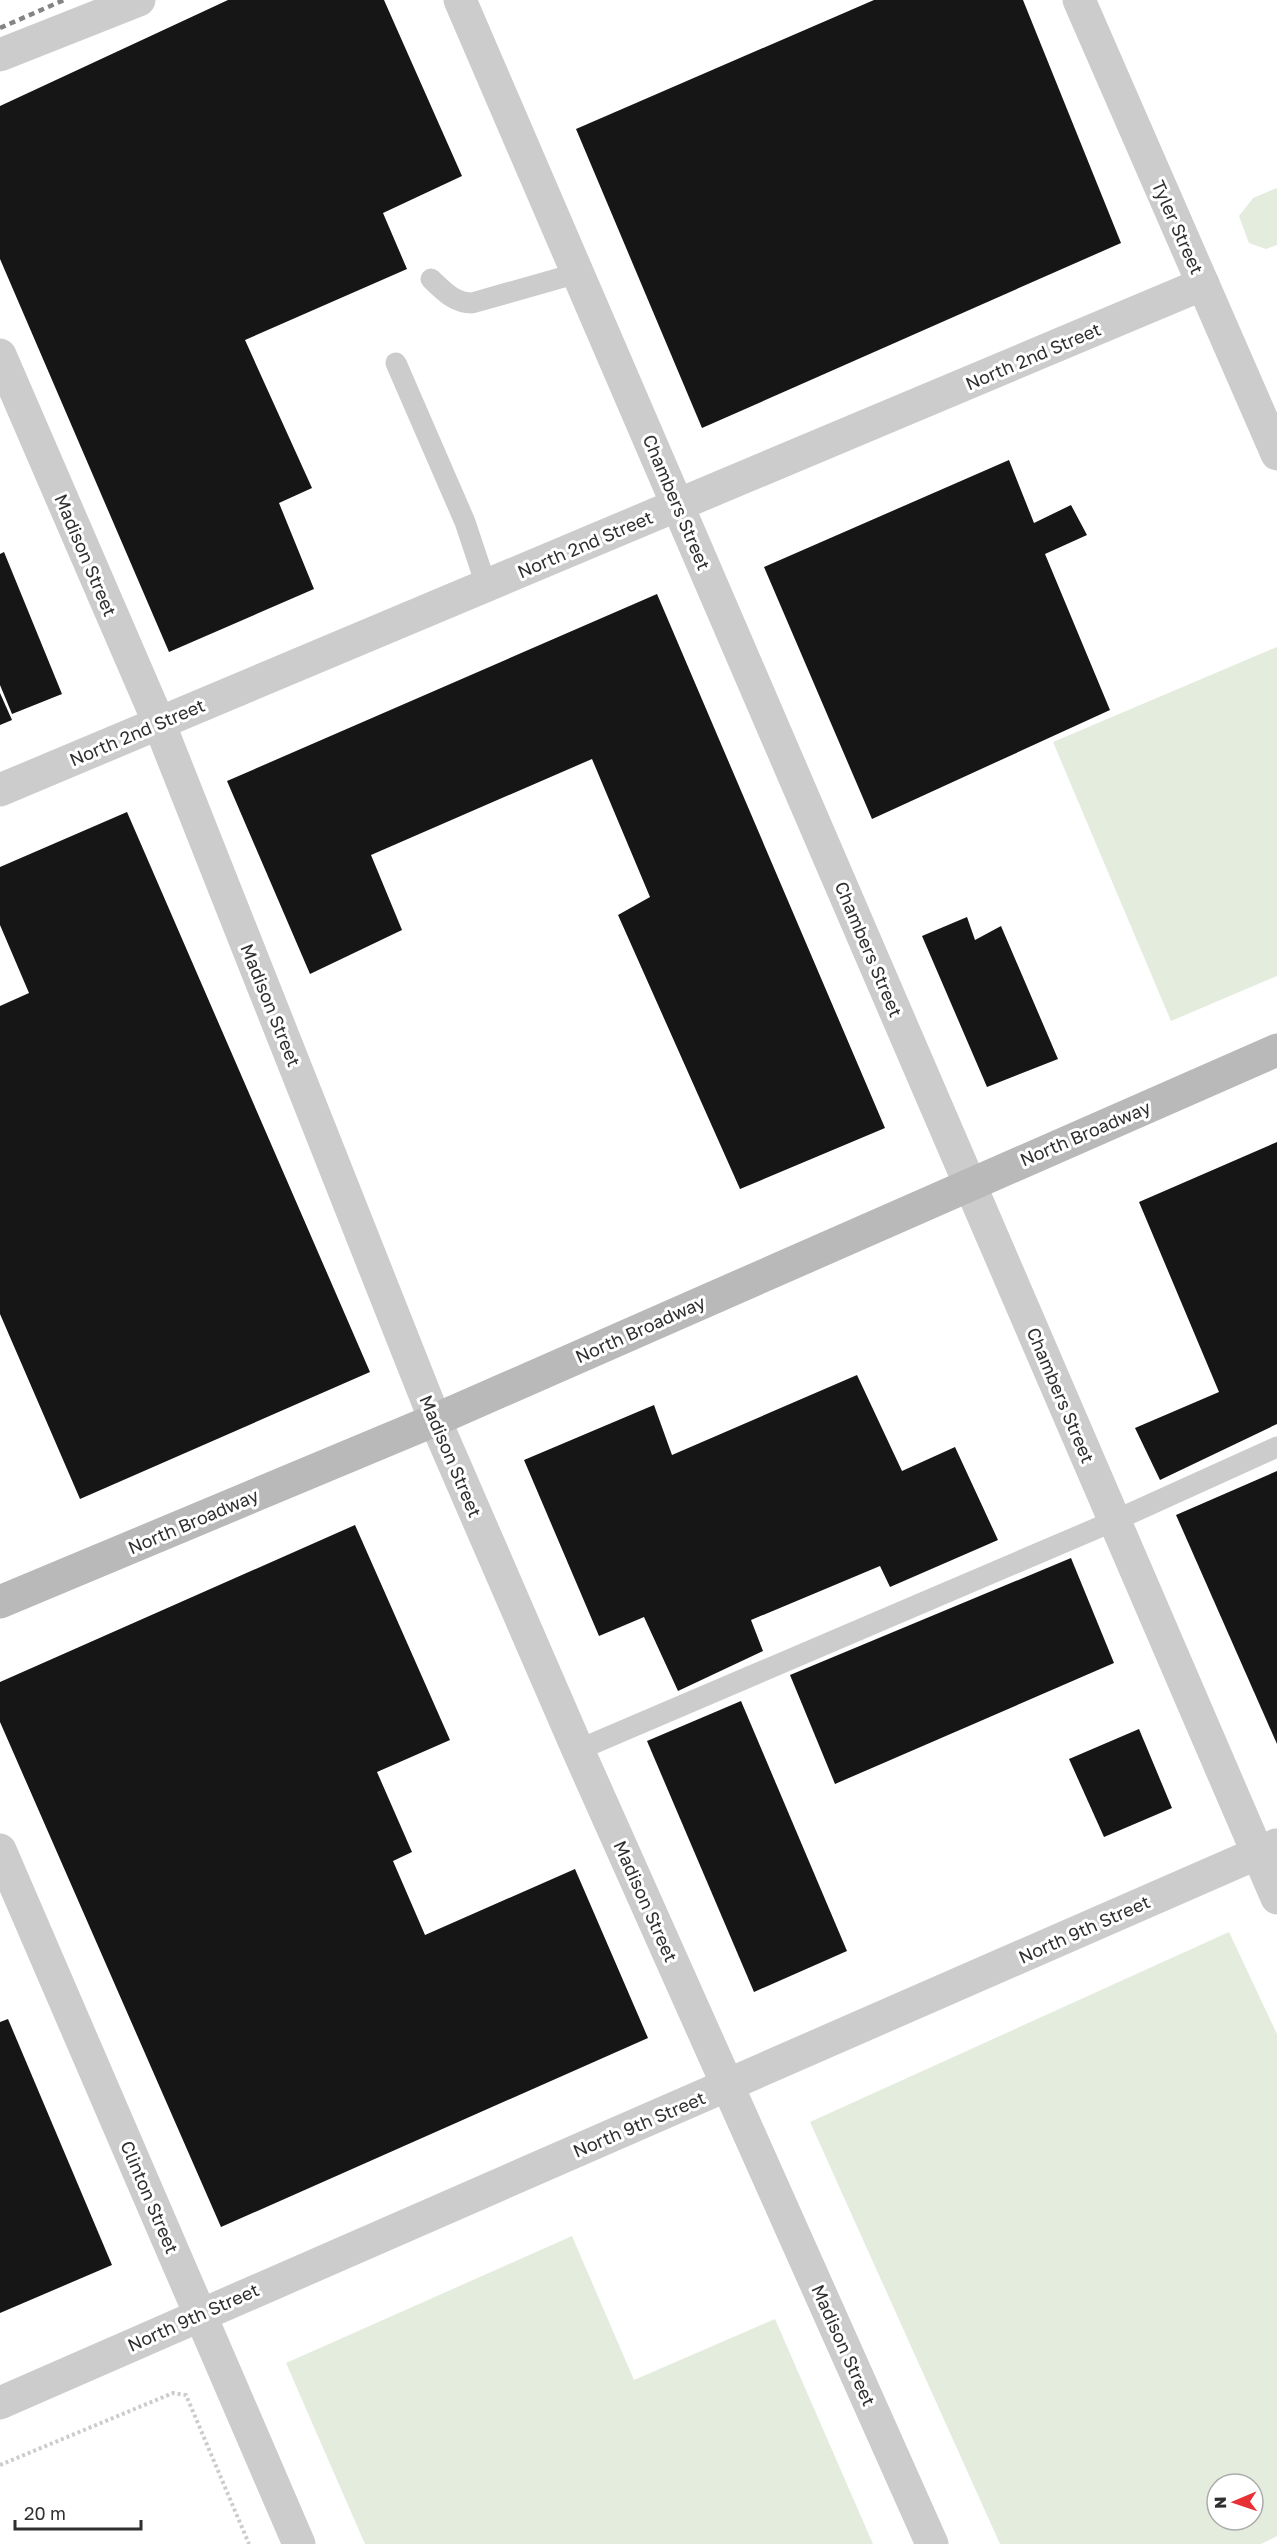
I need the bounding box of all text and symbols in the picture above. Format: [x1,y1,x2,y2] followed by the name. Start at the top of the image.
[1147,177,1209,277] street label: Tyler Street
[962,318,1104,394] street label: North 2nd Street
[638,431,716,573] street label: Chambers Street
[50,491,122,619] street label: Madison Street
[514,506,656,582] street label: North 2nd Street
[66,694,208,770] street label: North 2nd Street
[830,878,908,1020] street label: Chambers Street
[236,940,306,1070] street label: Madison Street
[1016,1096,1154,1170] street label: North Broadway
[572,1291,708,1367] street label: North Broadway
[1022,1324,1100,1466] street label: Chambers Street
[415,1392,487,1520] street label: Madison Street
[124,1484,262,1558] street label: North Broadway
[609,1837,683,1965] street label: Madison Street
[1015,1890,1153,1968] street label: North 9th Street
[570,2086,708,2162] street label: North 9th Street
[116,2137,184,2257] street label: Clinton Street
[124,2278,262,2356] street label: North 9th Street
[807,2281,881,2409] street label: Madison Street
[1205,2472,1265,2532] north arrow
[15,2493,141,2531] scale bar
[1210,2496,1230,2509] text: N
[24,2502,66,2524] text: 20 m

